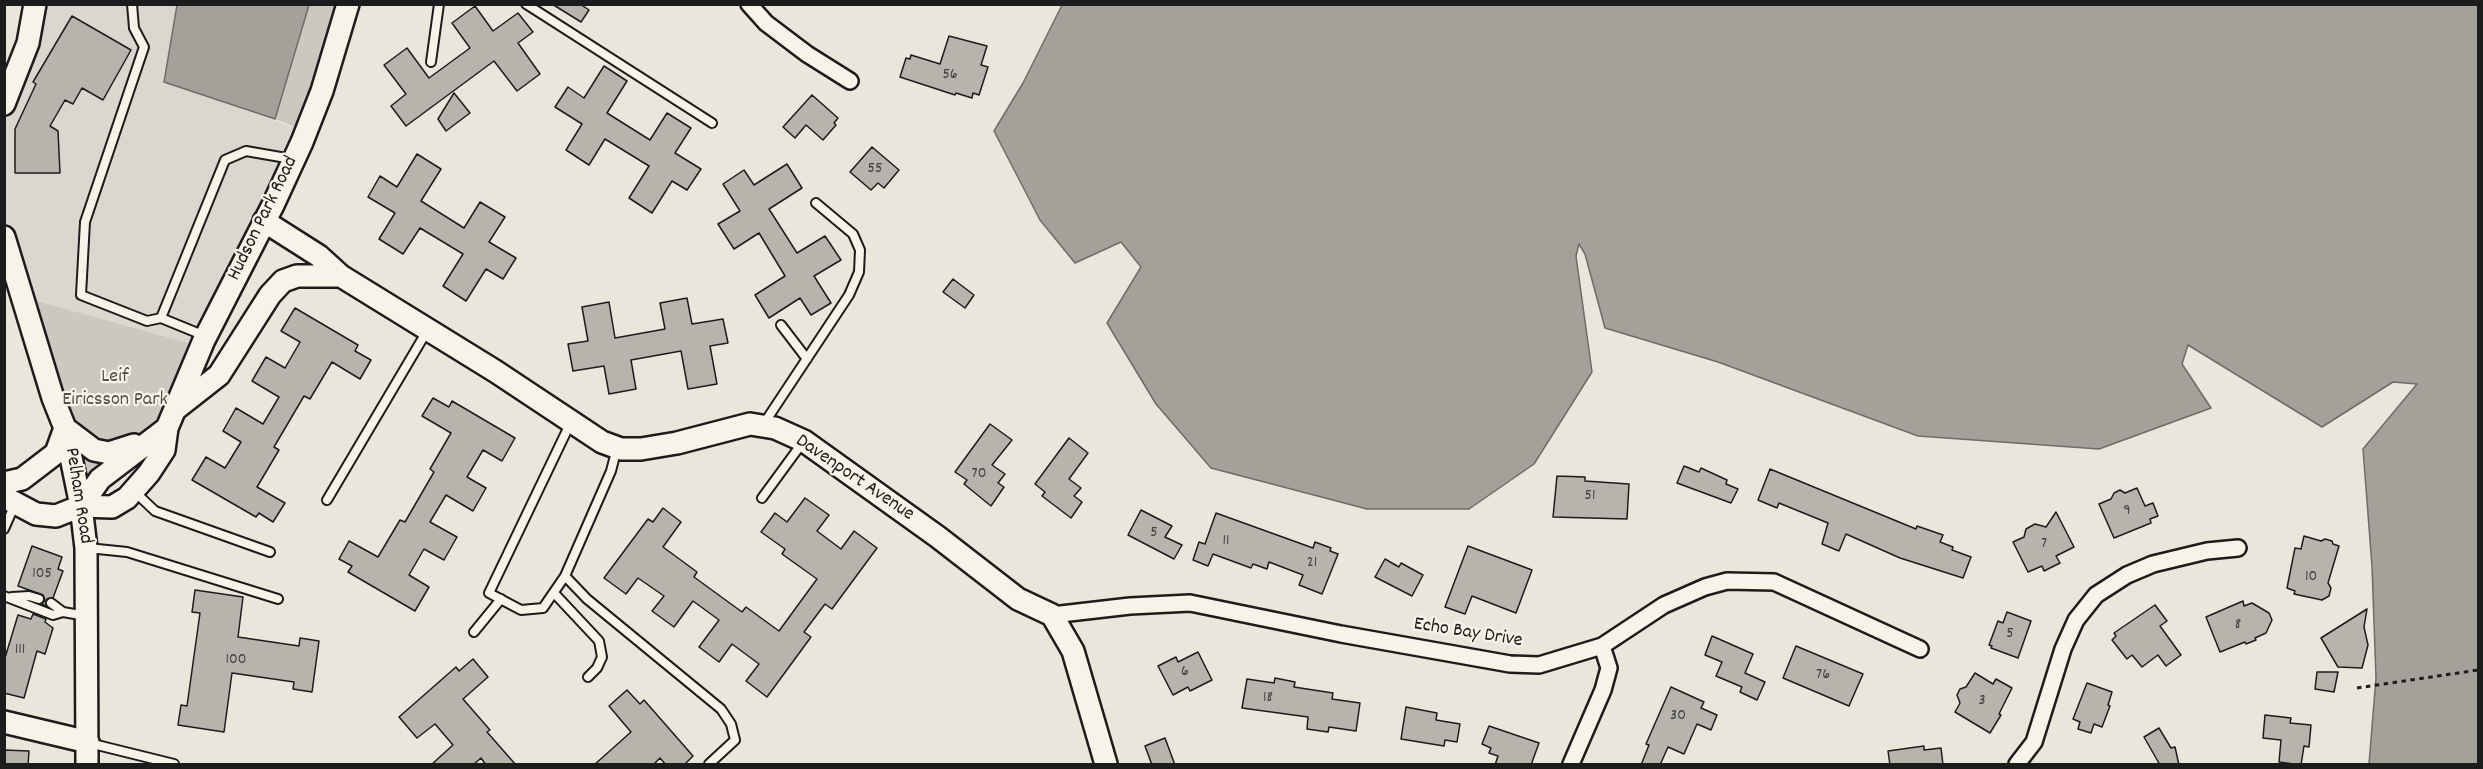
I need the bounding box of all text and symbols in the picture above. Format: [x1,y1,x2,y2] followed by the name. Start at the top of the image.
[942,66,958,86] house number: 56
[224,153,304,285] street label: Hudson Park Road
[868,160,882,180] house number: 55
[62,366,168,413] park label: Leif Eiricsson Park
[790,430,918,528] street label: Davenport Avenue
[58,446,96,546] street label: Pelham Road
[972,465,986,485] house number: 70
[1585,487,1595,507] house number: 51
[2123,502,2131,522] house number: 9
[1150,524,1158,544] house number: 5
[1222,532,1230,552] house number: 11
[2041,535,2047,555] house number: 7
[1307,554,1317,574] house number: 21
[32,565,52,585] house number: 105
[2305,568,2317,588] house number: 10
[1412,614,1524,654] street label: Echo Bay Drive
[2235,616,2241,636] house number: 8
[2006,625,2014,645] house number: 5
[15,641,25,661] house number: 111
[226,651,246,671] house number: 100
[1181,663,1189,683] house number: 6
[1816,666,1830,686] house number: 76
[1263,689,1273,709] house number: 18
[1978,692,1986,712] house number: 3
[1670,707,1686,727] house number: 30

